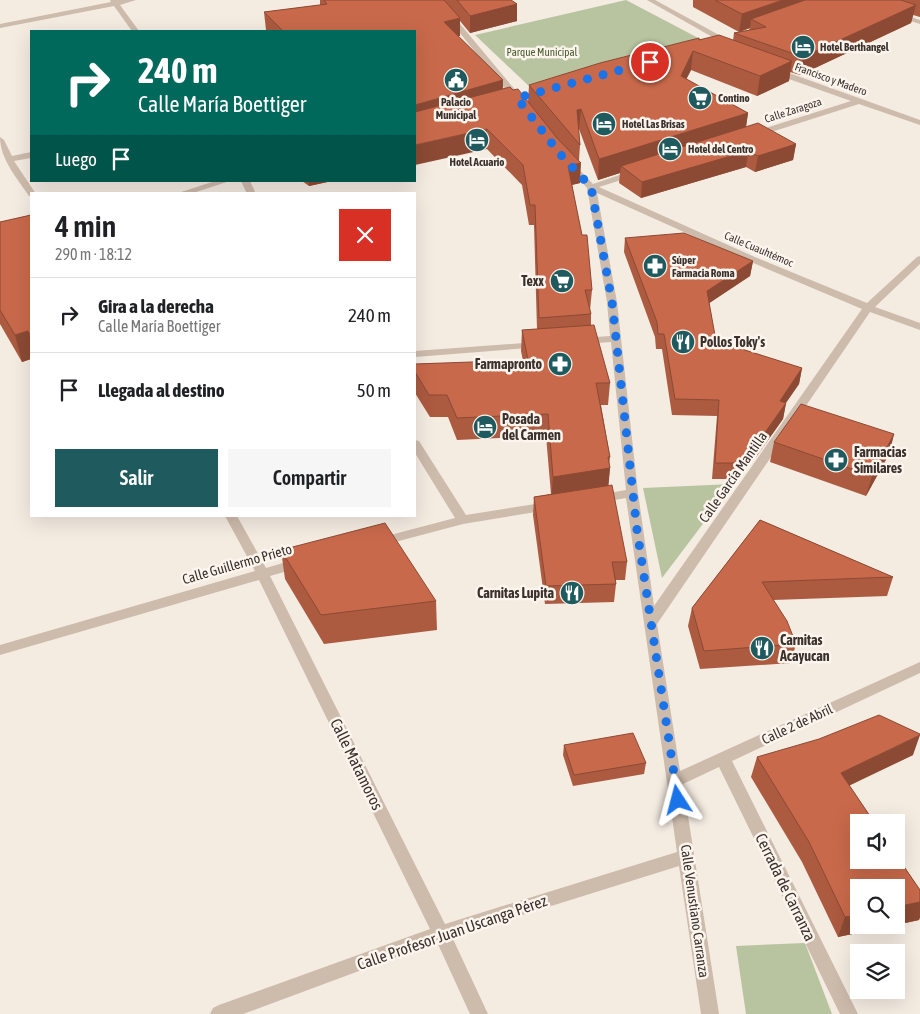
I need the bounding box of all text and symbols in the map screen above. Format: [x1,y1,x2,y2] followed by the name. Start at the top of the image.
[790,34,816,60] hotel icon: Hotel Berthangel
[629,41,671,83] pin
[820,41,890,53] place label: Hotel Berthangel
[507,46,578,58] park label: Parque Municipal
[636,48,664,76] icon: arrive
[55,50,120,115] icon: right
[138,50,217,90] text: 240 m
[793,60,869,98] street label: Francisco y Madero
[443,67,469,93] public building icon: Palacio Municipal
[687,85,713,111] supermarket icon: Contino
[138,91,306,117] text: Calle María Boettiger
[718,92,750,104] place label: Contino
[763,95,823,125] street label: Calle Zaragoza
[436,96,477,121] place label: Palacio Municipal
[591,111,617,137] hotel icon: Hotel Las Brisas
[622,118,685,130] place label: Hotel Las Brisas
[464,127,490,153] hotel icon: Hotel Acuario
[657,136,683,162] hotel icon: Hotel del Centro
[688,143,754,155] place label: Hotel del Centro
[107,145,135,173] icon: arrive
[55,148,97,170] text: Luego
[450,156,504,168] place label: Hotel Acuario
[55,209,116,243] text: 4 min
[339,209,391,261] button: close
[723,229,796,269] street label: Calle Cuauhtémoc
[55,245,132,263] text: 290 m · 18:12
[642,253,668,279] pharmacy icon: Súper Farmacia Roma
[672,254,735,279] place label: Súper Farmacia Roma
[549,268,575,294] supermarket icon: Texx
[521,273,544,289] place label: Texx
[98,295,214,317] text: Gira a la derecha
[55,301,83,329] icon: right
[348,304,391,326] text: 240 m
[98,317,220,335] text: Calle María Boettiger
[670,329,696,355] restaurant icon: Pollos Toky's
[700,334,765,350] place label: Pollos Toky's
[547,351,573,377] pharmacy icon: Farmapronto
[475,356,542,372] place label: Farmapronto
[55,376,83,404] icon: arrive
[98,379,225,401] text: Llegada al destino
[357,379,391,401] text: 50 m
[502,411,561,443] place label: Posada del Carmen
[472,414,498,440] hotel icon: Posada del Carmen
[696,429,770,525] street label: Calle García Mantilla
[854,444,907,476] place label: Farmacias Similares
[823,447,849,473] pharmacy icon: Farmacias Similares
[55,449,218,507] button: Salir
[228,449,391,507] button: Compartir
[180,541,294,587] street label: Calle Guillermo Prieto
[559,580,585,606] restaurant icon: Carnitas Lupita
[477,585,554,601] place label: Carnitas Lupita
[779,632,830,664] place label: Carnitas Acayucan
[749,635,775,661] restaurant icon: Carnitas Acayucan
[759,700,835,747] street label: Calle 2 de Abril
[327,715,387,813] street label: Calle Matamoros
[651,773,703,825] position arrow
[850,814,905,999] map controls
[850,814,905,869] button: sound
[752,830,820,944] street label: Cerrada de Carranza
[678,843,712,979] street label: Calle Venustiano Carranza
[850,879,905,934] button: search
[355,891,550,974] street label: Calle Profesor Juan Uscanga Pérez
[850,944,905,999] button: layers

